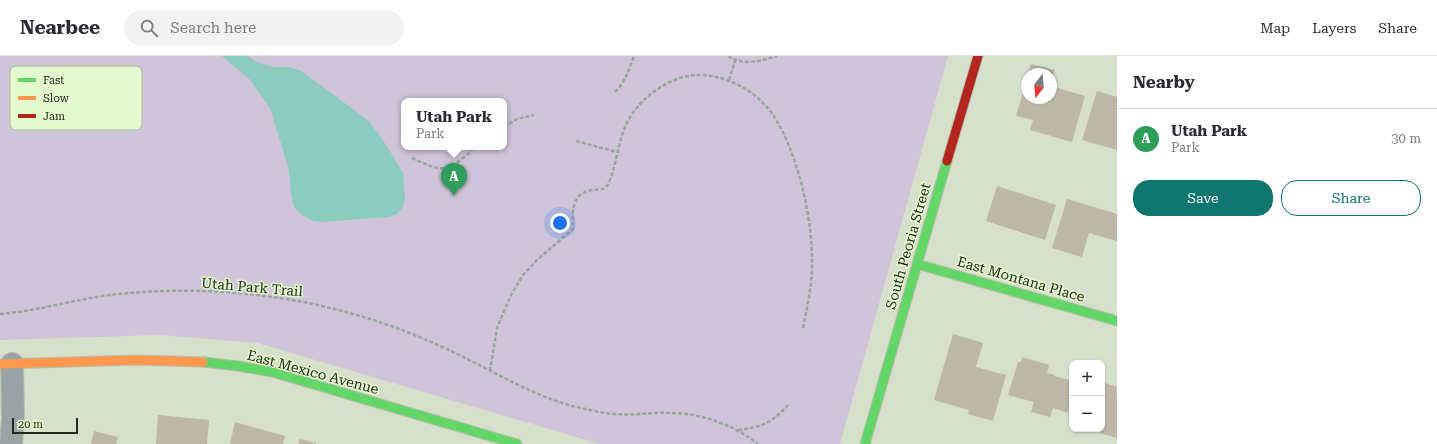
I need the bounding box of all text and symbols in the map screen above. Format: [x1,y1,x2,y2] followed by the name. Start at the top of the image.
[124,10,404,46] search box
[20,16,100,39] text: Nearbee
[138,17,160,39] icon: search
[170,19,256,37] text: Search here
[1260,20,1290,36] text: Map
[1312,20,1356,36] text: Layers
[1378,20,1417,36] text: Share
[10,66,142,130] legend
[1021,68,1057,104] north arrow
[1133,72,1195,92] text: Nearby
[43,74,64,87] text: Fast
[43,92,70,105] text: Slow
[401,98,507,150] popup
[416,108,492,126] text: Utah Park
[43,110,65,123] text: Jam
[1171,122,1247,140] text: Utah Park
[416,126,445,141] text: Park
[1141,131,1151,146] text: A
[1391,131,1421,146] text: 30 m
[1171,140,1200,155] text: Park
[441,163,467,196] pin: A
[1133,180,1273,216] button: Save
[1281,180,1421,216] button: Share
[882,181,934,311] street label: South Peoria Street
[550,213,570,233] your location
[955,253,1087,305] street label: East Montana Place
[200,275,304,299] street label: Utah Park Trail
[246,347,381,397] street label: East Mexico Avenue
[1069,360,1105,432] map controls
[1069,360,1105,396] button: +
[1069,396,1105,432] button: −
[12,416,78,435] scale bar
[18,418,43,431] text: 20 m

